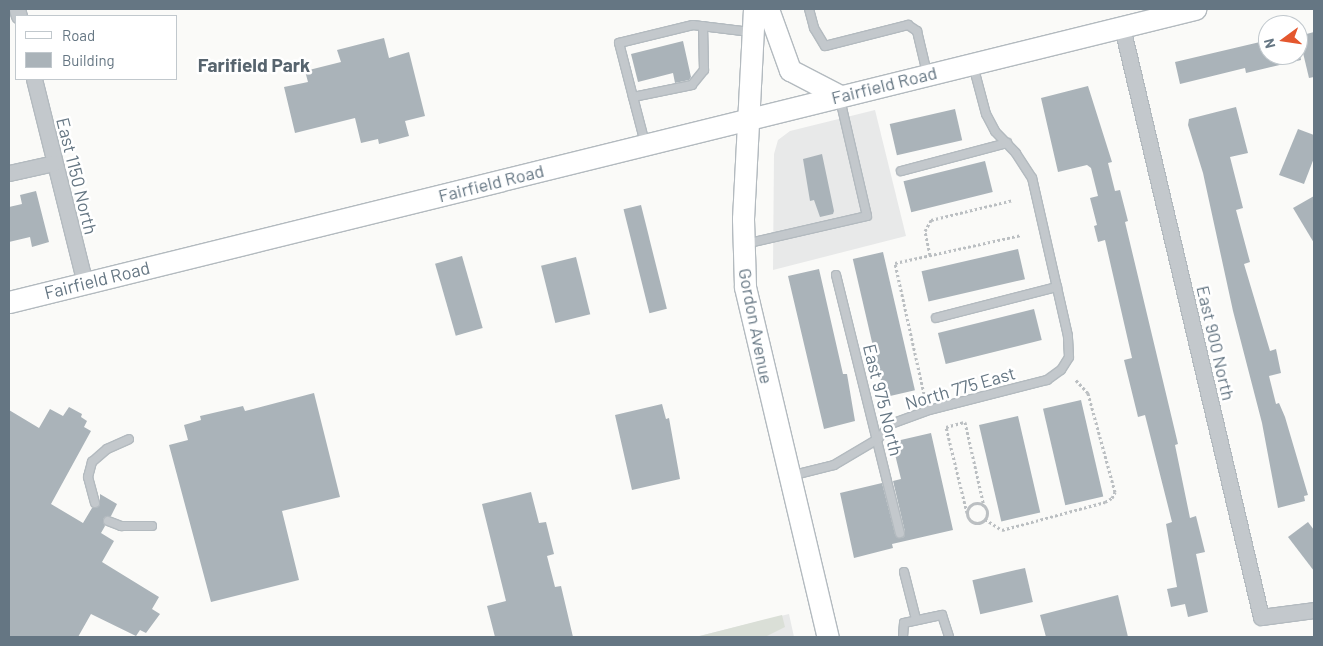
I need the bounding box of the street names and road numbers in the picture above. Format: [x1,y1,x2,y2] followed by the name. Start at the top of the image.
[829,61,939,109] street label: Fairfield Road
[52,115,102,237] street label: East 1150 North
[436,159,546,207] street label: Fairfield Road
[42,256,152,304] street label: Fairfield Road
[734,266,778,386] street label: Gordon Avenue
[1192,283,1240,403] street label: East 900 North
[859,342,907,458] street label: East 975 North
[902,362,1018,414] street label: North 775 East

